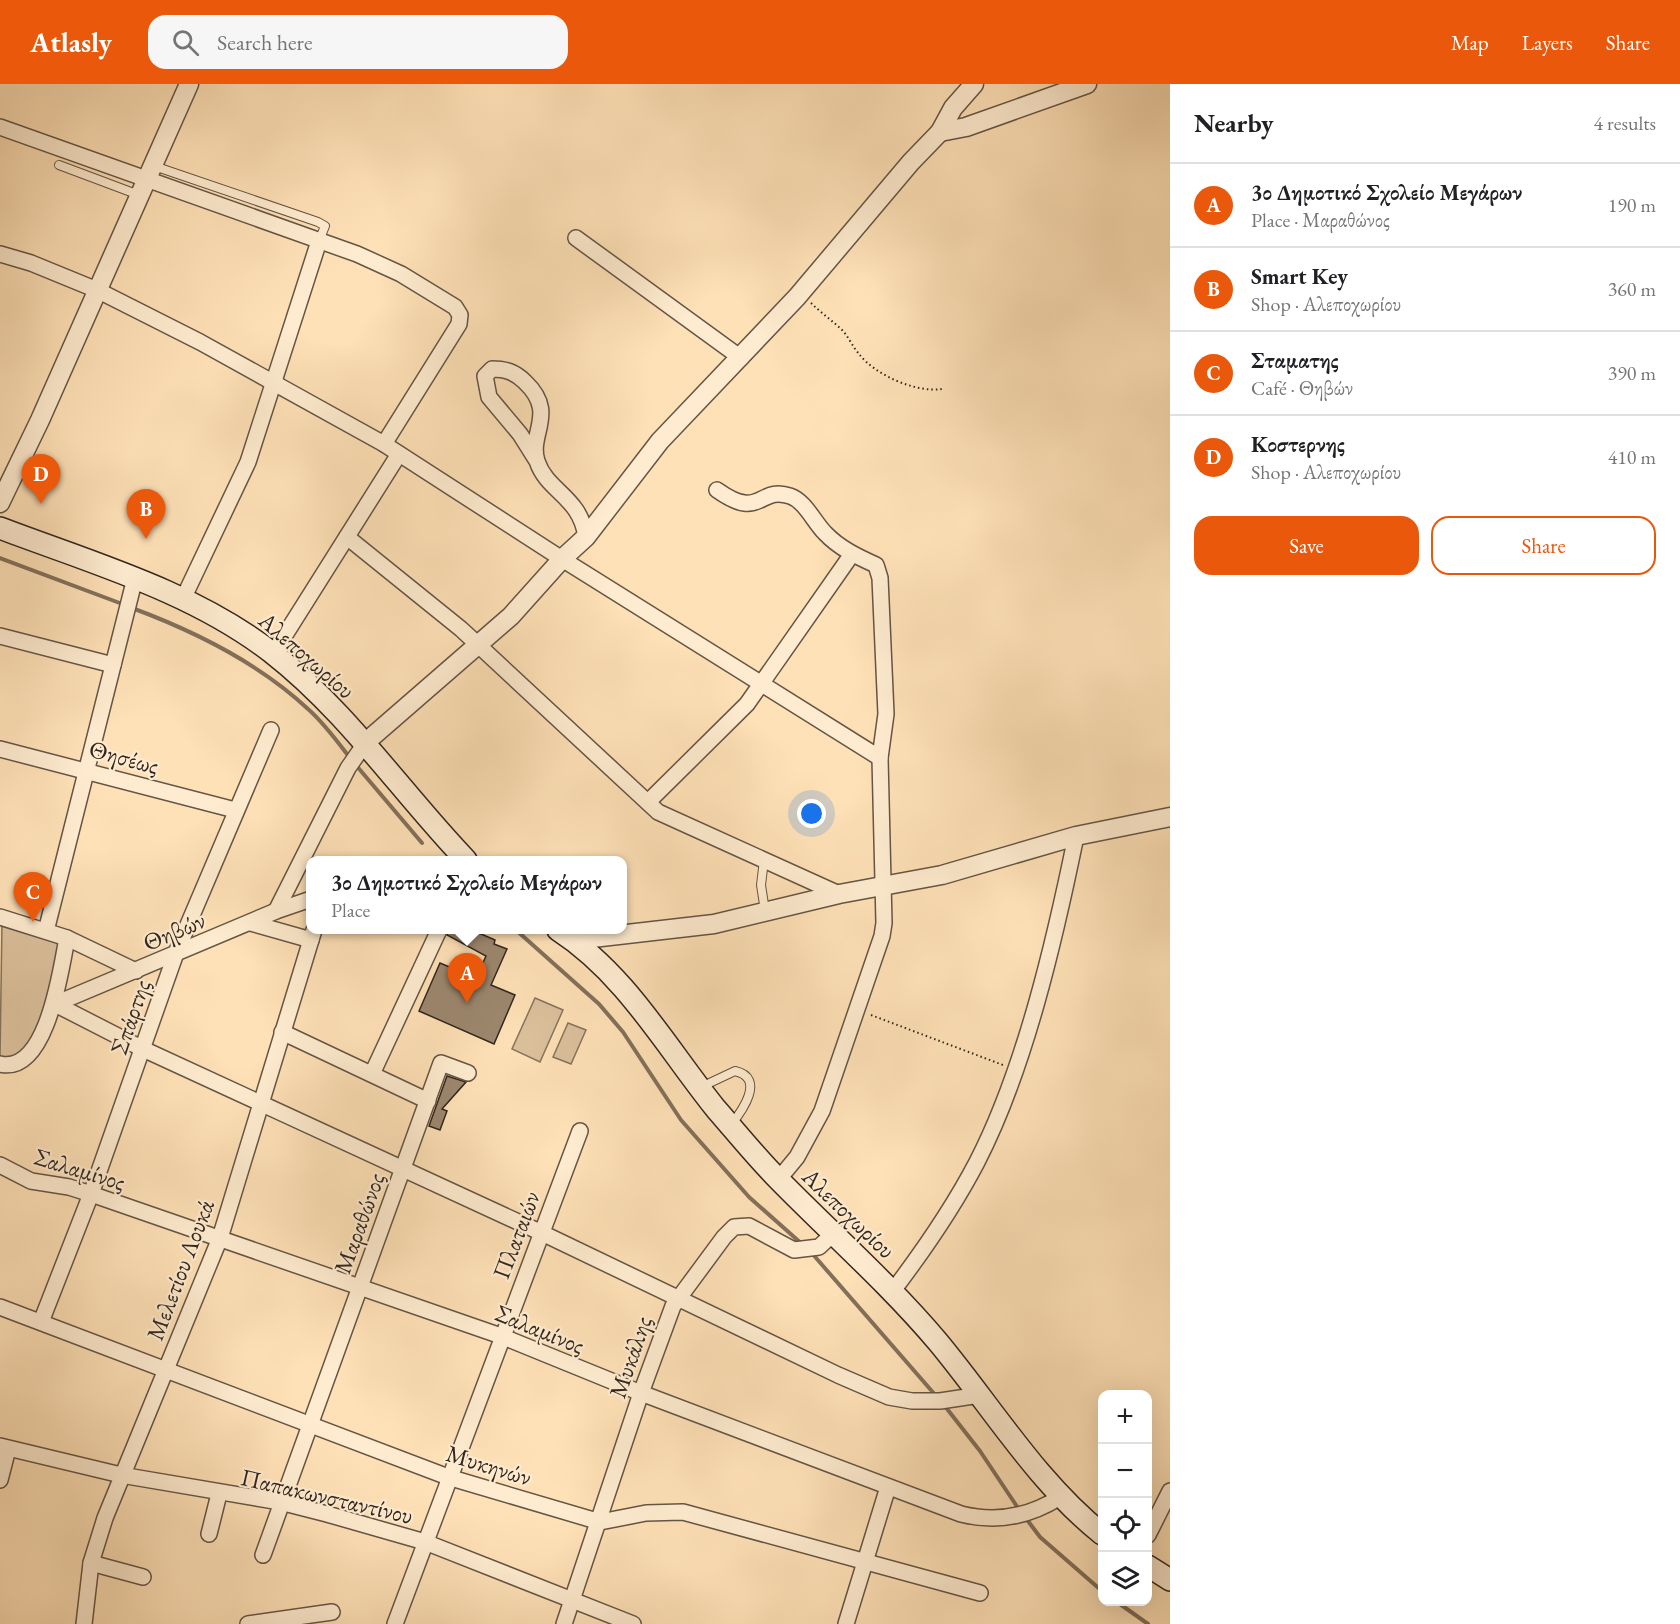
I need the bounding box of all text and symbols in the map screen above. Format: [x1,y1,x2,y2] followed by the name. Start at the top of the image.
[148,15,568,69] search box
[30,24,112,60] text: Atlasly
[169,26,202,59] icon: search
[217,28,313,57] text: Search here
[1451,29,1489,56] text: Map
[1522,29,1573,56] text: Layers
[1606,29,1650,56] text: Share
[1194,106,1274,140] text: Nearby
[1593,110,1656,136] text: 4 results
[1251,178,1522,207] text: 3ο Δημοτικό Σχολείο Μεγάρων
[1206,192,1221,218] text: A
[1608,192,1656,218] text: 190 m
[1251,207,1390,233] text: Place · Μαραθώνος
[1251,262,1348,291] text: Smart Key
[1207,276,1220,302] text: B
[1608,276,1656,302] text: 360 m
[1251,291,1401,317] text: Shop · Αλεποχωρίου
[1251,346,1339,375] text: Σταματης
[1206,360,1221,386] text: C
[1608,360,1656,386] text: 390 m
[1251,375,1353,401] text: Café · Θηβών
[1251,430,1345,459] text: Κοστερνης
[1206,444,1221,470] text: D
[1608,444,1656,470] text: 410 m
[22,454,60,504] pin: D
[1251,459,1401,485] text: Shop · Αλεποχωρίου
[126,490,166,539] pin: B
[1194,516,1419,575] button: Save
[1431,516,1656,575] button: Share
[252,604,362,705] street label: Αλεποχωρίου
[86,733,162,781] street label: Θησέως
[797,799,826,828] your location
[306,856,627,934] popup
[331,868,602,897] text: 3ο Δημοτικό Σχολείο Μεγάρων
[14,872,52,922] pin: C
[331,897,370,923] text: Place
[138,904,210,958] street label: Θηβών
[448,954,486,1003] pin: A
[103,975,157,1059] street label: Σπάρτης
[31,1140,129,1198] street label: Σαλαμίνος
[795,1160,902,1265] street label: Αλεποχωρίου
[326,1168,392,1278] street label: Μαραθώνος
[485,1187,547,1283] street label: Πλαταιών
[139,1195,221,1345] street label: Μελετίου Λουκά
[491,1297,589,1361] street label: Σαλαμίνος
[602,1312,658,1402] street label: Μυκάλης
[1098,1390,1152,1606] map controls
[1098,1390,1152,1444] button: +
[443,1437,535,1493] street label: Μυκηνών
[1098,1444,1152,1498] button: −
[238,1461,416,1531] street label: Παπακωνσταντίνου
[1098,1498,1152,1552] button: locate
[1098,1552,1152,1606] button: layers

